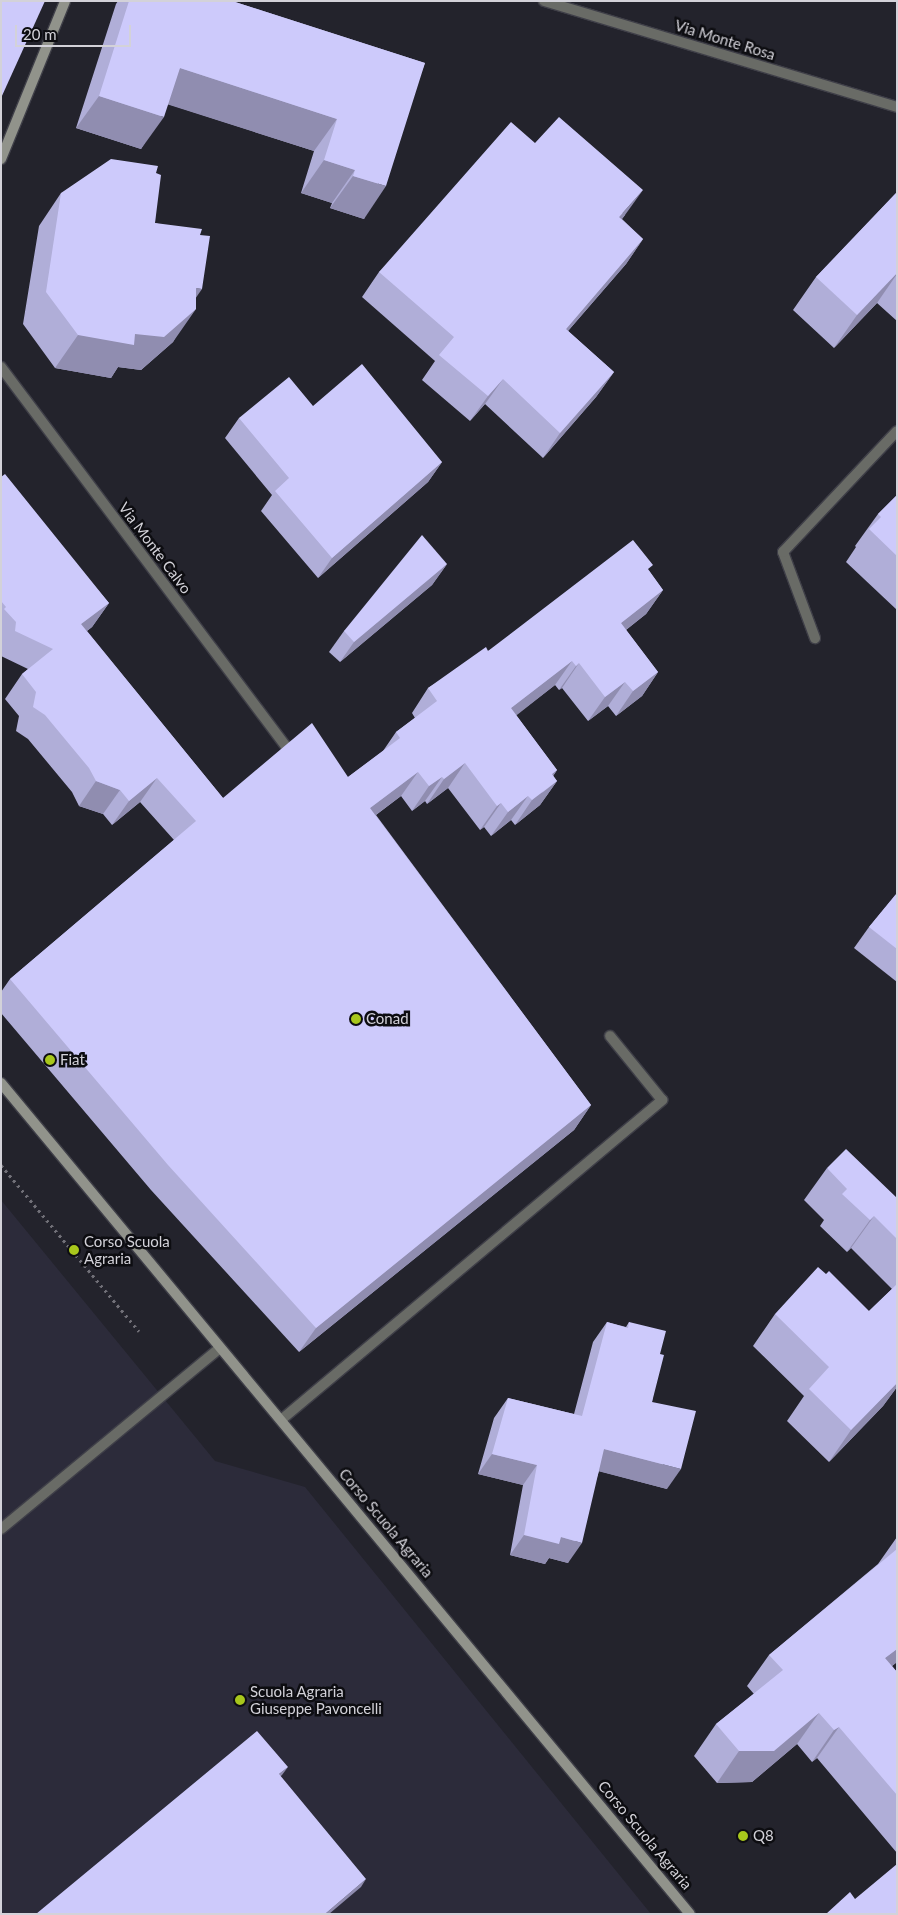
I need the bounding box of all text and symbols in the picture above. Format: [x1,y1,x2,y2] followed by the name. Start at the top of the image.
[18,15,134,47] scale bar
[673,16,777,64] street label: Via Monte Rosa
[23,25,57,43] text: 20 m
[115,499,195,597] street label: Via Monte Calvo
[366,1010,409,1028] place label: Conad
[350,1013,362,1025] marker: Conad
[60,1051,85,1069] place label: Fiat
[44,1054,56,1066] marker: Fiat
[84,1232,170,1267] place label: Corso Scuola Agraria
[68,1244,80,1256] marker: Corso Scuola Agraria
[335,1465,437,1581] street label: Corso Scuola Agraria
[250,1682,382,1717] place label: Scuola Agraria Giuseppe Pavoncelli
[234,1694,246,1706] marker: Scuola Agraria Giuseppe Pavoncelli
[594,1777,696,1893] street label: Corso Scuola Agraria
[753,1827,774,1845] place label: Q8
[737,1830,749,1842] marker: Q8

